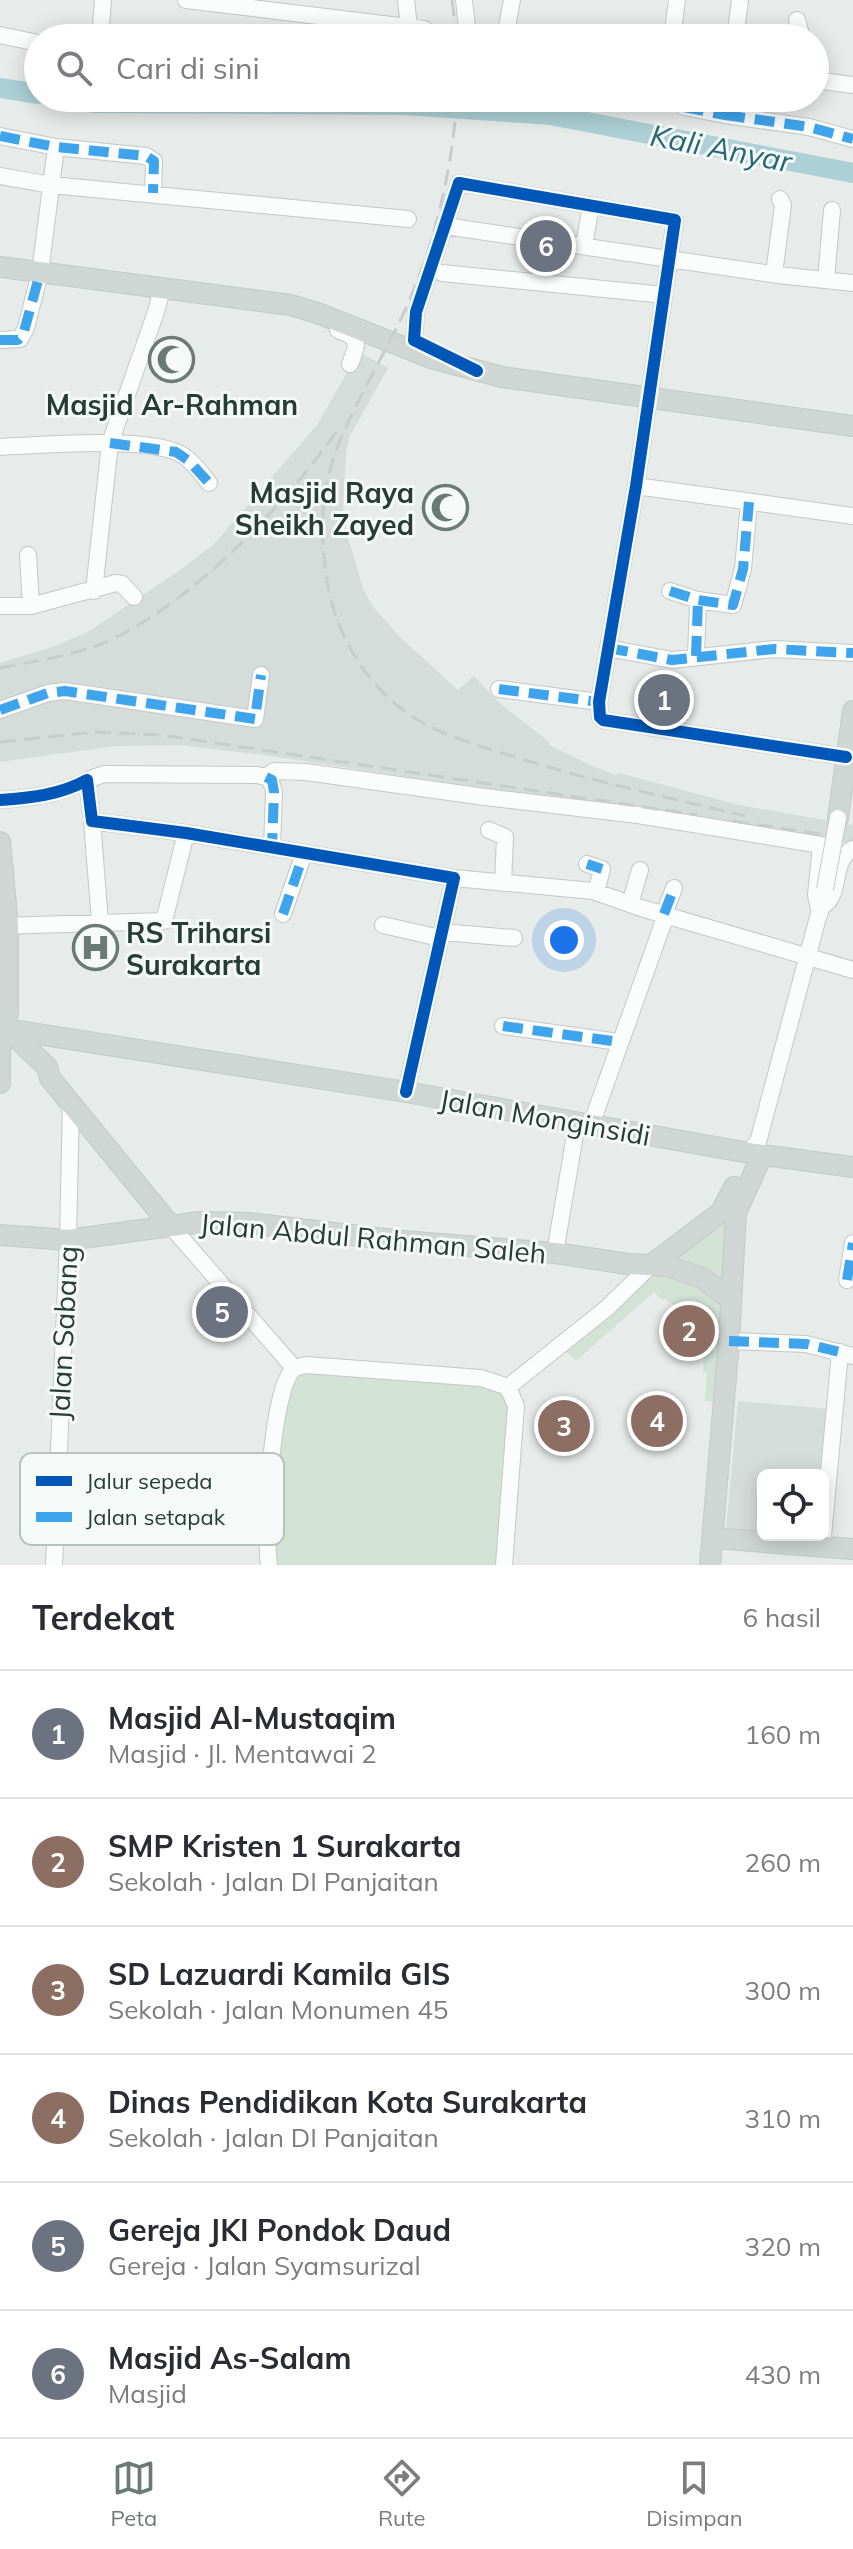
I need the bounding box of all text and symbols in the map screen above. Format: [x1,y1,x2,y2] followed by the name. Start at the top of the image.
[24,24,829,112] search box
[52,46,96,90] icon: search
[116,49,260,87] text: Cari di sini
[647,116,796,181] water label: Kali Anyar
[520,216,572,276] pin: 6
[148,336,196,384] mosque icon: Masjid Ar-Rahman
[46,387,298,422] place label: Masjid Ar-Rahman
[235,475,414,542] place label: Masjid Raya Sheikh Zayed
[421,484,469,532] mosque icon: Masjid Raya Sheikh Zayed
[638,670,690,730] pin: 1
[126,915,271,982] place label: RS Triharsi Surakarta
[544,920,584,960] your location
[71,924,119,972] hospital icon: RS Triharsi Surakarta
[437,1081,653,1153] street label: Jalan Monginsidi
[198,1205,548,1271] street label: Jalan Abdul Rahman Saleh
[41,1245,85,1421] street label: Jalan Sabang
[196,1282,248,1342] pin: 5
[663,1301,715,1361] pin: 2
[631,1391,683,1451] pin: 4
[538,1396,590,1456] pin: 3
[20,1453,284,1545] legend
[86,1467,213,1495] text: Jalur sepeda
[757,1469,829,1541] map controls
[757,1469,829,1541] button: locate
[86,1503,226,1531] text: Jalan setapak
[32,1596,174,1639] text: Terdekat
[743,1601,821,1634] text: 6 hasil
[108,1699,396,1737] text: Masjid Al-Mustaqim
[50,1718,66,1751] text: 1
[745,1718,821,1751] text: 160 m
[108,1737,377,1770] text: Masjid · Jl. Mentawai 2
[108,1827,461,1865] text: SMP Kristen 1 Surakarta
[50,1846,66,1879] text: 2
[745,1846,821,1879] text: 260 m
[108,1865,439,1898] text: Sekolah · Jalan DI Panjaitan
[108,1955,450,1993] text: SD Lazuardi Kamila GIS
[50,1974,66,2007] text: 3
[745,1974,821,2007] text: 300 m
[108,1993,448,2026] text: Sekolah · Jalan Monumen 45
[108,2083,587,2121] text: Dinas Pendidikan Kota Surakarta
[50,2102,66,2135] text: 4
[745,2102,821,2135] text: 310 m
[108,2121,439,2154] text: Sekolah · Jalan DI Panjaitan
[108,2211,451,2249] text: Gereja JKI Pondok Daud
[50,2230,66,2263] text: 5
[745,2230,821,2263] text: 320 m
[108,2249,421,2282] text: Gereja · Jalan Syamsurizal
[108,2339,351,2377] text: Masjid As-Salam
[50,2358,66,2391] text: 6
[745,2358,821,2391] text: 430 m
[108,2377,187,2410] text: Masjid
[110,2456,157,2532] tab: Peta
[378,2456,425,2532] tab: Rute
[646,2456,743,2532] tab: Disimpan

